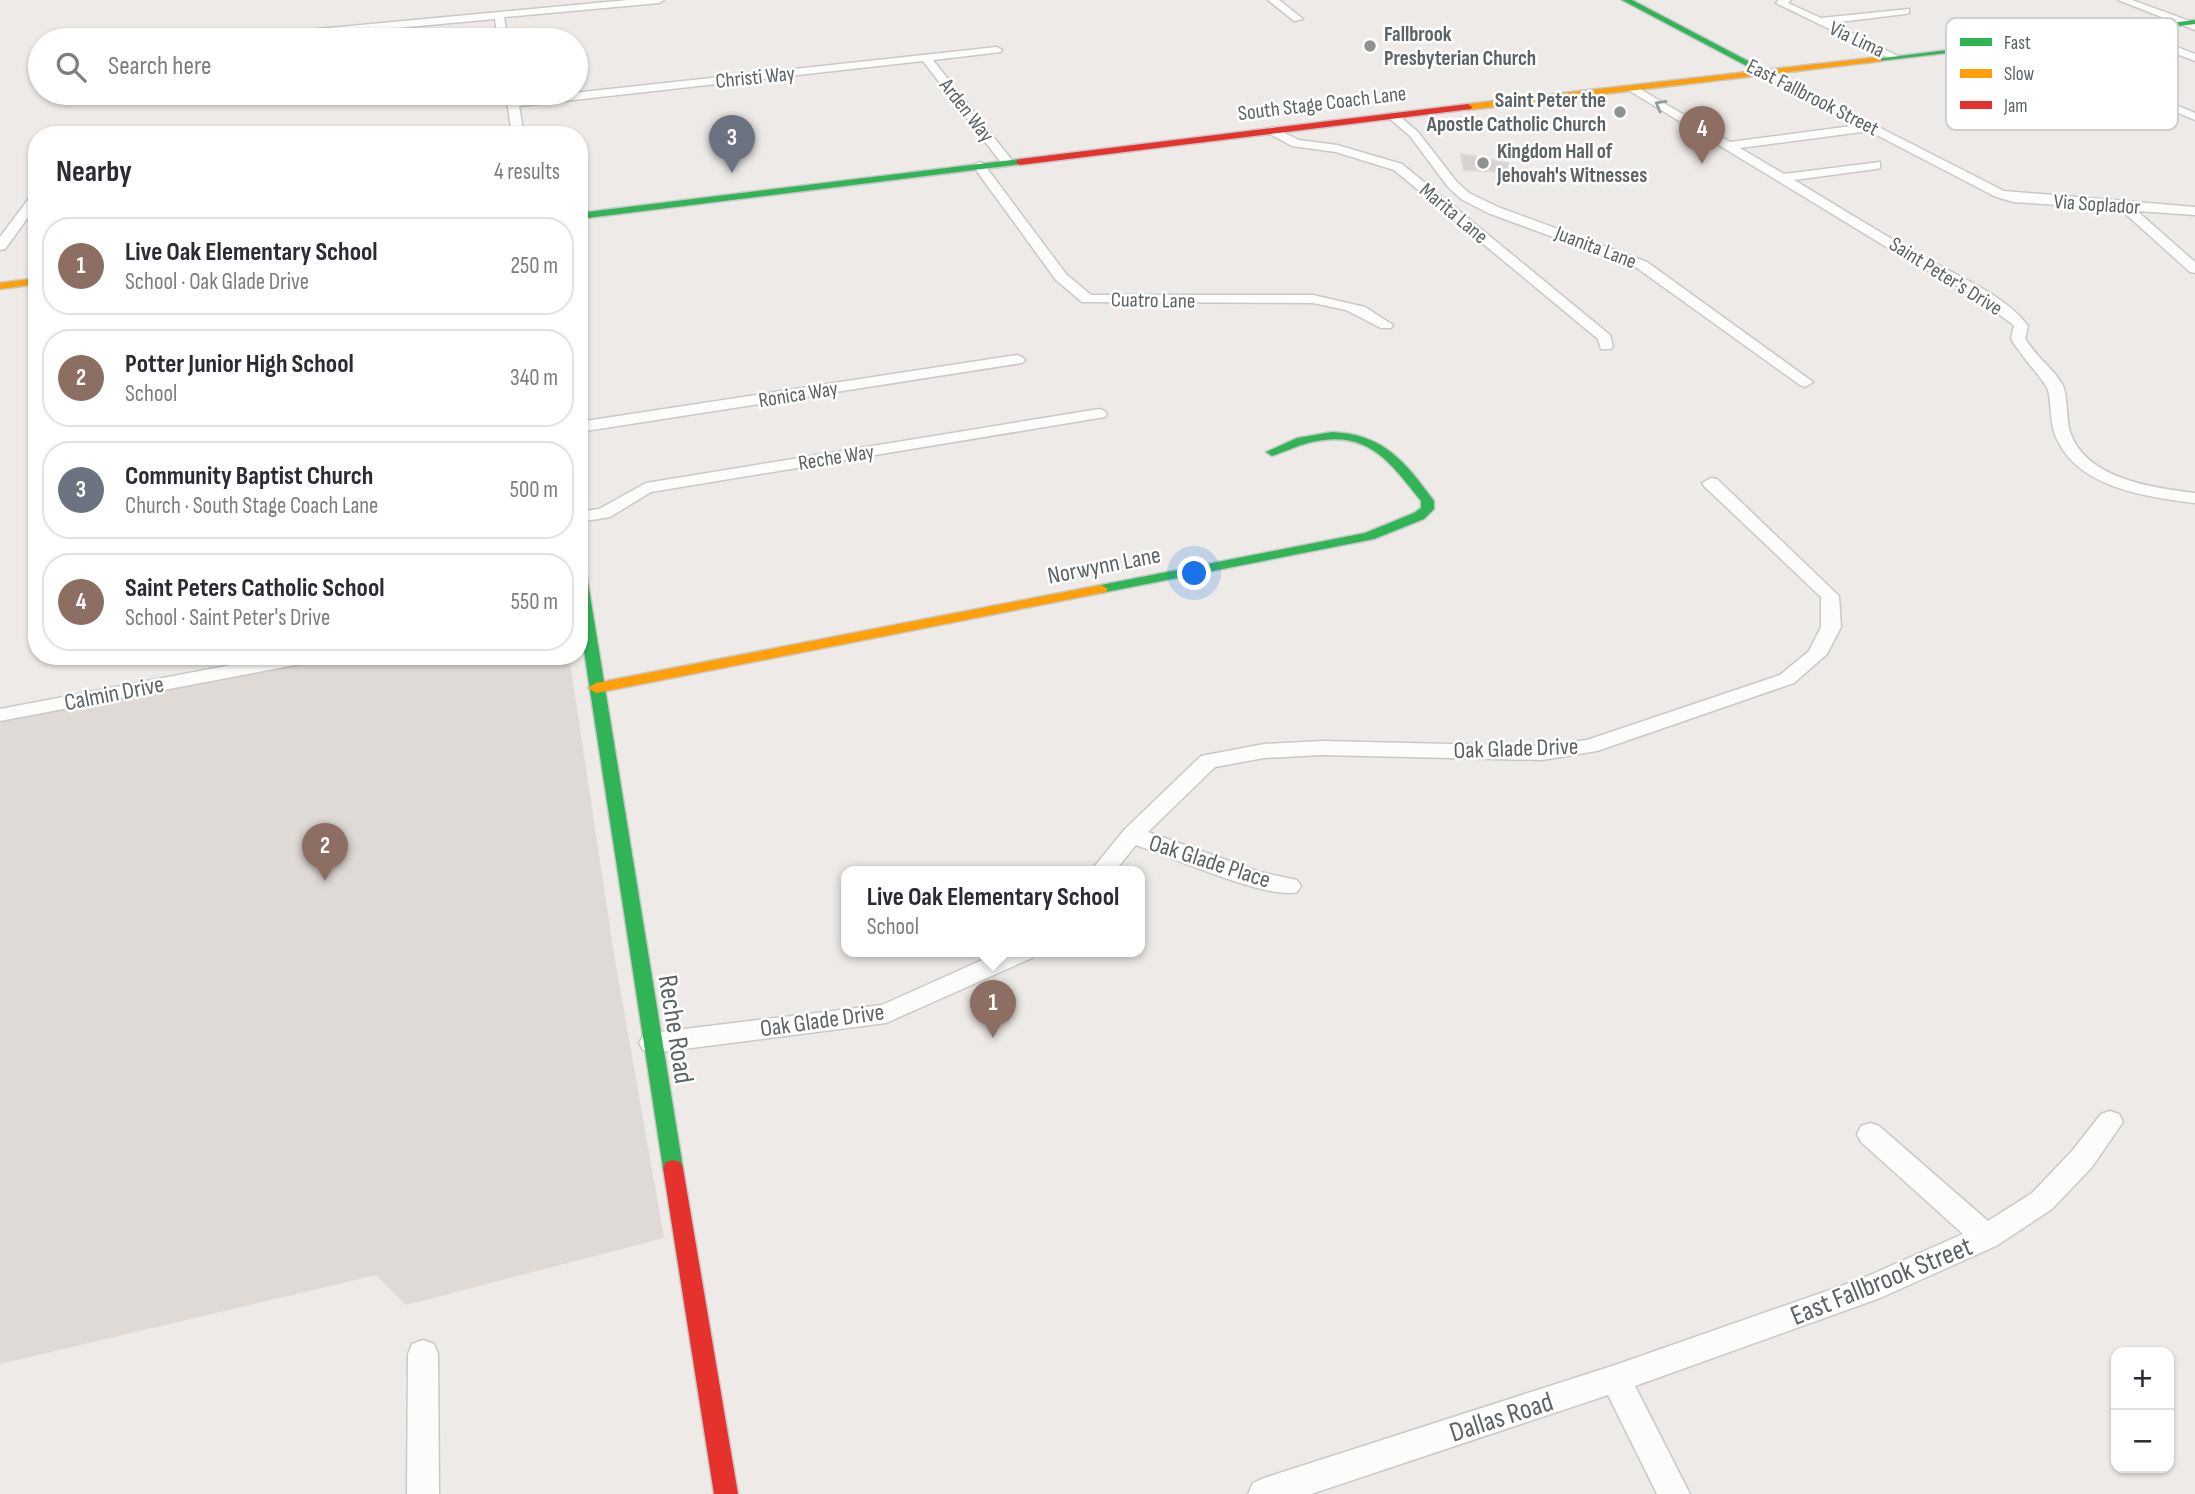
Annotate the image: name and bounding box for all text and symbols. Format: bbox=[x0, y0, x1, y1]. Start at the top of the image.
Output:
street label: Via Lima bbox=[1825, 16, 1888, 63]
legend bbox=[1946, 18, 2178, 130]
place label: Fallbrook Presbyterian Church bbox=[1384, 22, 1536, 71]
search box bbox=[28, 28, 588, 105]
text: Fast bbox=[2004, 32, 2031, 55]
marker: Fallbrook Presbyterian Church bbox=[1362, 38, 1378, 54]
icon: search bbox=[52, 48, 90, 86]
text: Search here bbox=[108, 51, 211, 82]
street label: East Fallbrook Street bbox=[1743, 53, 1883, 141]
street label: Christi Way bbox=[714, 61, 796, 94]
text: Slow bbox=[2004, 63, 2034, 86]
street label: Arden Way bbox=[933, 73, 999, 147]
street label: South Stage Coach Lane bbox=[1236, 81, 1408, 126]
place label: Saint Peter the Apostle Catholic Church bbox=[1426, 88, 1606, 137]
text: Jam bbox=[2003, 95, 2027, 118]
one-way arrow bbox=[1655, 100, 1668, 113]
marker: Saint Peter the Apostle Catholic Church bbox=[1612, 104, 1628, 120]
pin: 4 bbox=[1679, 106, 1725, 164]
pin: 3 bbox=[709, 115, 755, 173]
place label: Kingdom Hall of Jehovah's Witnesses bbox=[1496, 139, 1647, 188]
text: Nearby bbox=[56, 154, 132, 190]
marker: Kingdom Hall of Jehovah's Witnesses bbox=[1475, 155, 1491, 171]
text: 4 results bbox=[494, 158, 560, 186]
street label: Marita Lane bbox=[1414, 178, 1493, 249]
street label: Via Soplador bbox=[2053, 189, 2141, 220]
street label: Juanita Lane bbox=[1551, 220, 1640, 274]
street label: Saint Peter's Drive bbox=[1884, 232, 2007, 321]
text: Live Oak Elementary School bbox=[125, 237, 378, 268]
text: 1 bbox=[76, 252, 86, 280]
text: 250 m bbox=[511, 252, 558, 280]
text: School · Oak Glade Drive bbox=[125, 268, 309, 296]
street label: Cuatro Lane bbox=[1111, 287, 1195, 314]
text: Potter Junior High School bbox=[125, 349, 354, 380]
text: 2 bbox=[76, 364, 86, 392]
text: 340 m bbox=[510, 364, 558, 392]
street label: Ronica Way bbox=[757, 376, 839, 413]
text: School bbox=[125, 380, 177, 408]
street label: Reche Way bbox=[796, 439, 876, 476]
text: Community Baptist Church bbox=[125, 461, 373, 492]
text: 3 bbox=[76, 476, 86, 504]
text: 500 m bbox=[510, 476, 558, 504]
text: Church · South Stage Coach Lane bbox=[125, 492, 378, 520]
street label: Norwynn Lane bbox=[1045, 540, 1163, 591]
your location bbox=[1177, 556, 1211, 590]
text: Saint Peters Catholic School bbox=[125, 573, 385, 604]
text: 4 bbox=[76, 588, 86, 616]
text: 550 m bbox=[511, 588, 558, 616]
text: School · Saint Peter's Drive bbox=[125, 604, 330, 632]
street label: Calmin Drive bbox=[62, 670, 166, 717]
street label: Oak Glade Drive bbox=[1453, 732, 1579, 765]
pin: 2 bbox=[302, 823, 348, 881]
street label: Oak Glade Place bbox=[1145, 828, 1274, 895]
popup bbox=[841, 866, 1145, 957]
text: Live Oak Elementary School bbox=[867, 882, 1119, 913]
text: School bbox=[867, 913, 919, 941]
street label: Reche Road bbox=[651, 973, 700, 1086]
pin: 1 bbox=[970, 980, 1016, 1038]
street label: Oak Glade Drive bbox=[758, 997, 886, 1044]
street label: East Fallbrook Street bbox=[1786, 1230, 1977, 1333]
map controls bbox=[2111, 1347, 2174, 1473]
button: + bbox=[2111, 1347, 2174, 1410]
street label: Dallas Road bbox=[1446, 1385, 1557, 1450]
button: − bbox=[2111, 1410, 2174, 1473]

